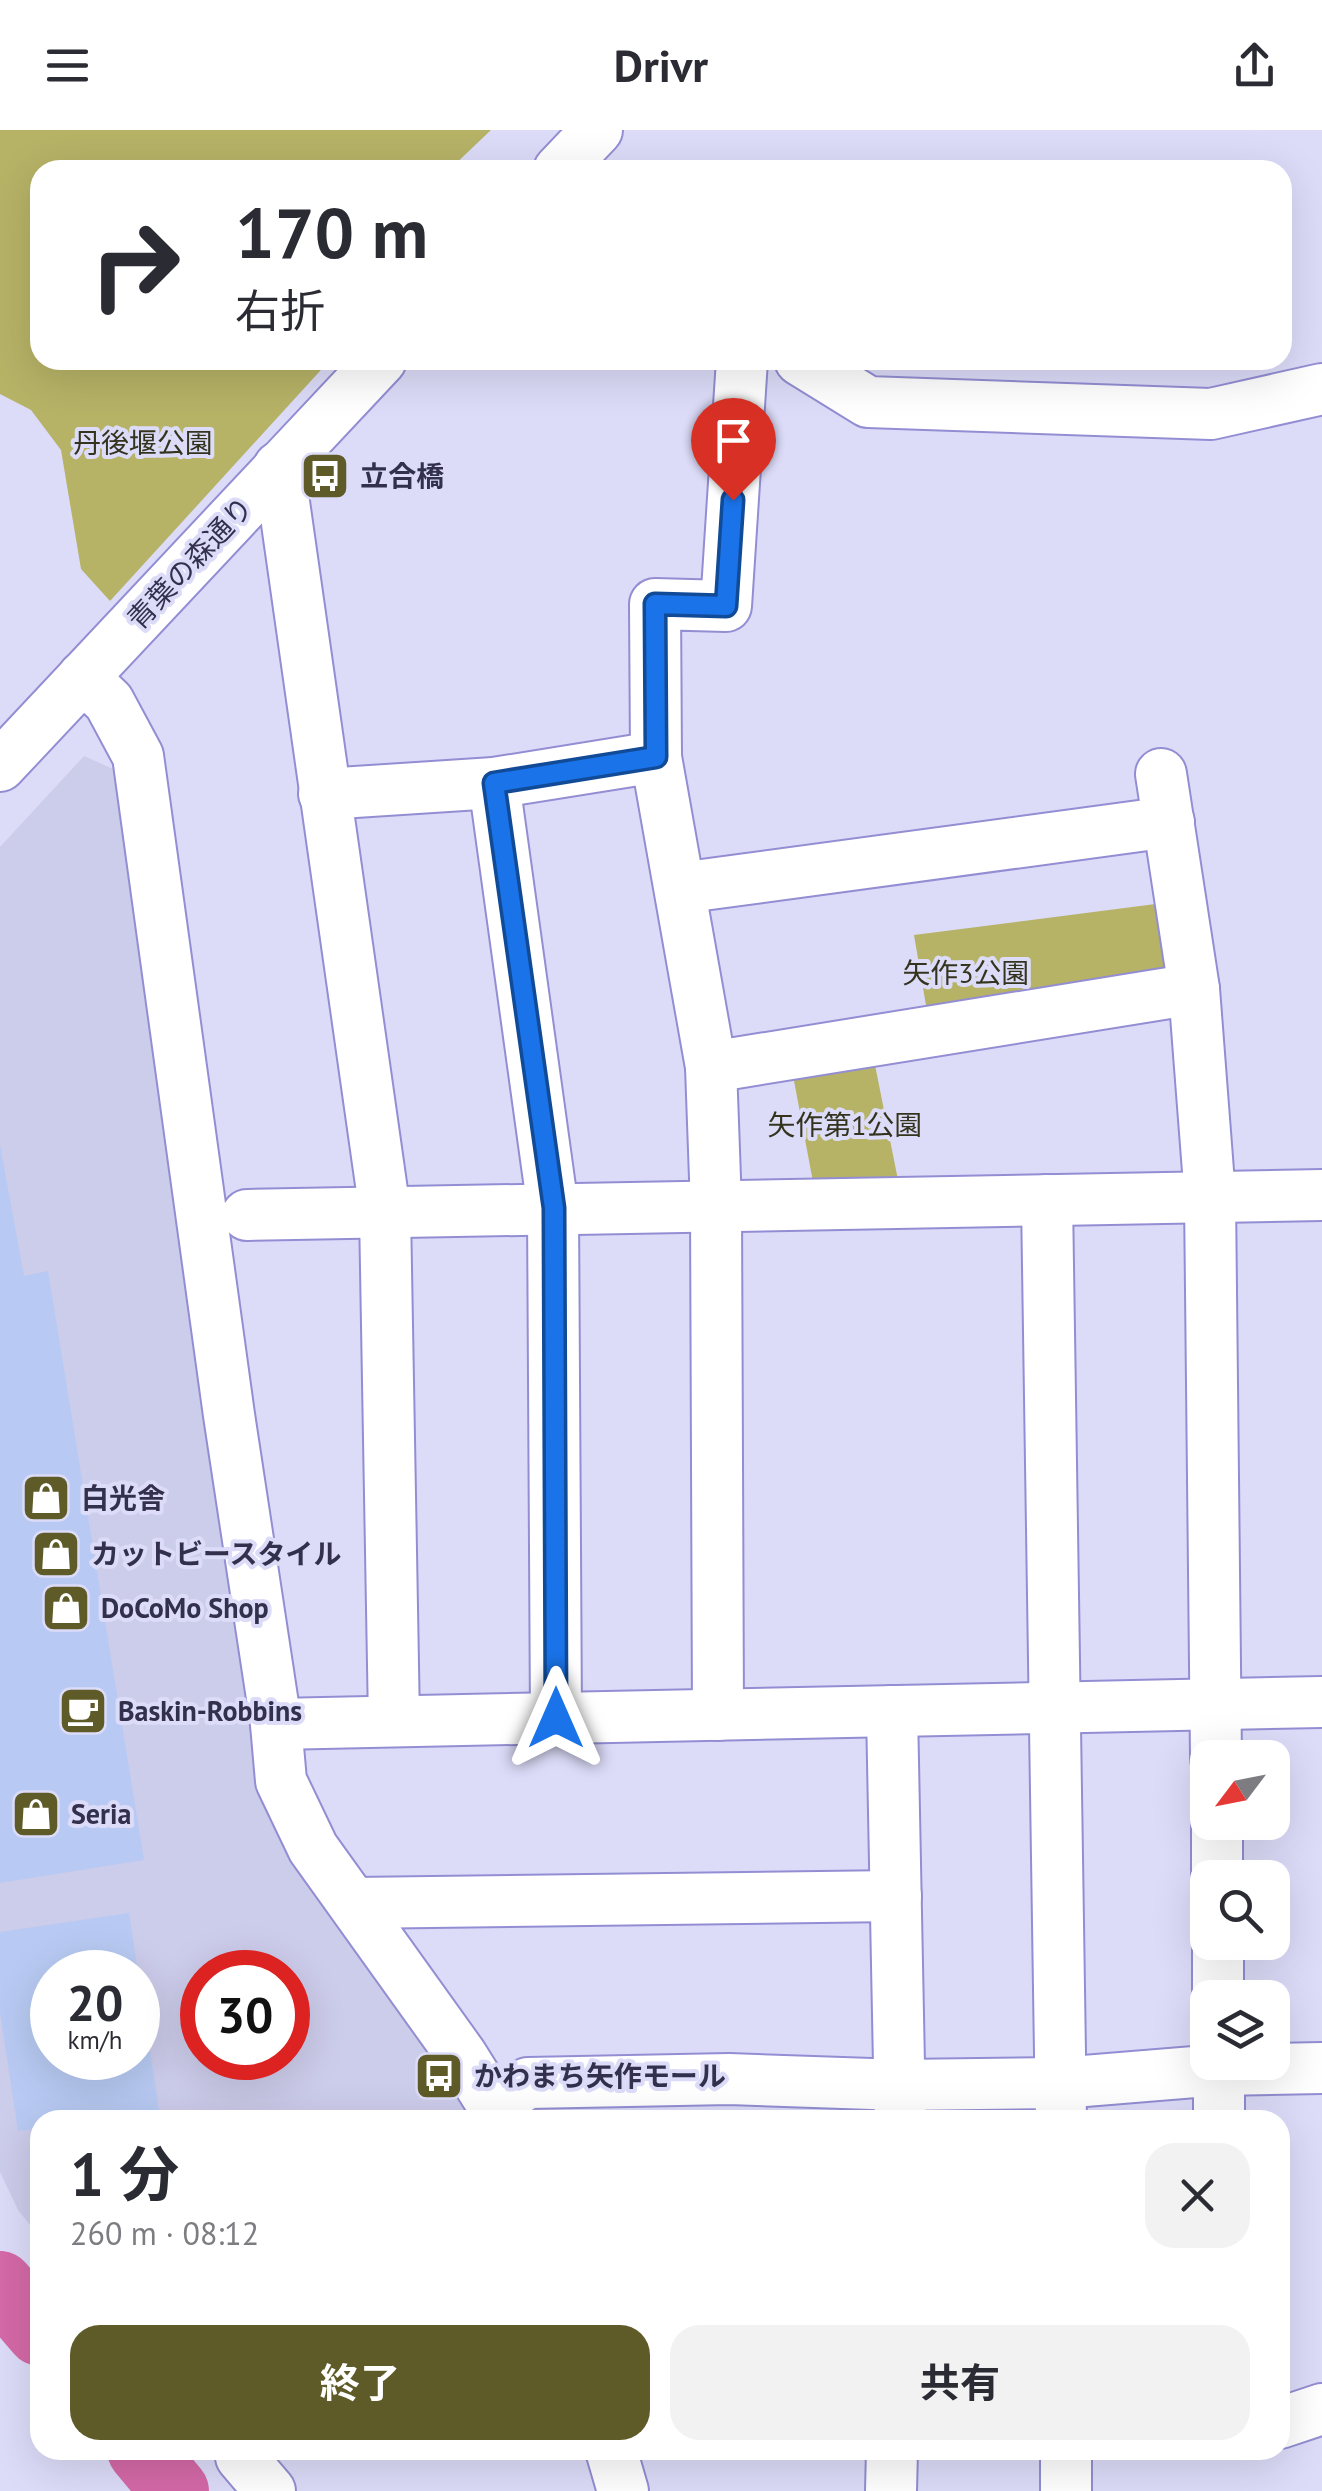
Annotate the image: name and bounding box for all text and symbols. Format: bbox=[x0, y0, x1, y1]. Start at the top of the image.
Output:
text: Drivr bbox=[614, 36, 708, 94]
icon: menu bbox=[40, 38, 95, 93]
icon: share bbox=[1227, 38, 1282, 93]
text: 170 m bbox=[235, 187, 428, 277]
icon: right bbox=[70, 200, 200, 330]
text: 右折 bbox=[235, 281, 325, 339]
pin bbox=[691, 398, 776, 501]
icon: arrive bbox=[706, 413, 761, 468]
park label: 丹後堰公園 bbox=[73, 424, 213, 461]
bus stop icon: 立合橋 bbox=[299, 450, 351, 502]
place label: 立合橋 bbox=[360, 457, 444, 494]
street label: 青葉の森通り bbox=[119, 489, 260, 637]
park label: 矢作3公園 bbox=[902, 954, 1030, 991]
park label: 矢作第1公園 bbox=[767, 1106, 923, 1143]
shop icon: 白光舎 bbox=[20, 1472, 72, 1524]
place label: 白光舎 bbox=[81, 1479, 165, 1516]
shop icon: カットビースタイル bbox=[30, 1528, 82, 1580]
place label: カットビースタイル bbox=[91, 1535, 342, 1572]
shop icon: DoCoMo Shop bbox=[40, 1582, 92, 1634]
place label: DoCoMo Shop bbox=[101, 1589, 269, 1626]
position arrow bbox=[504, 1666, 608, 1770]
cafe icon: Baskin-Robbins bbox=[57, 1685, 109, 1737]
place label: Baskin-Robbins bbox=[118, 1692, 302, 1729]
north arrow bbox=[1190, 1740, 1290, 1840]
map controls bbox=[1190, 1740, 1290, 2080]
shop icon: Seria bbox=[10, 1788, 62, 1840]
place label: Seria bbox=[71, 1795, 131, 1832]
button: search bbox=[1190, 1860, 1290, 1960]
speed limit sign: 30 bbox=[180, 1950, 310, 2080]
text: 20 bbox=[67, 1970, 123, 2035]
button: layers bbox=[1190, 1980, 1290, 2080]
text: km/h bbox=[68, 2024, 122, 2056]
bus stop icon: かわまち矢作モール bbox=[413, 2050, 465, 2102]
place label: かわまち矢作モール bbox=[474, 2057, 726, 2094]
text: 1 分 bbox=[70, 2135, 179, 2213]
button: close bbox=[1145, 2143, 1250, 2248]
text: 260 m · 08:12 bbox=[70, 2212, 259, 2254]
button: 終了 bbox=[70, 2325, 650, 2440]
button: 共有 bbox=[670, 2325, 1250, 2440]

